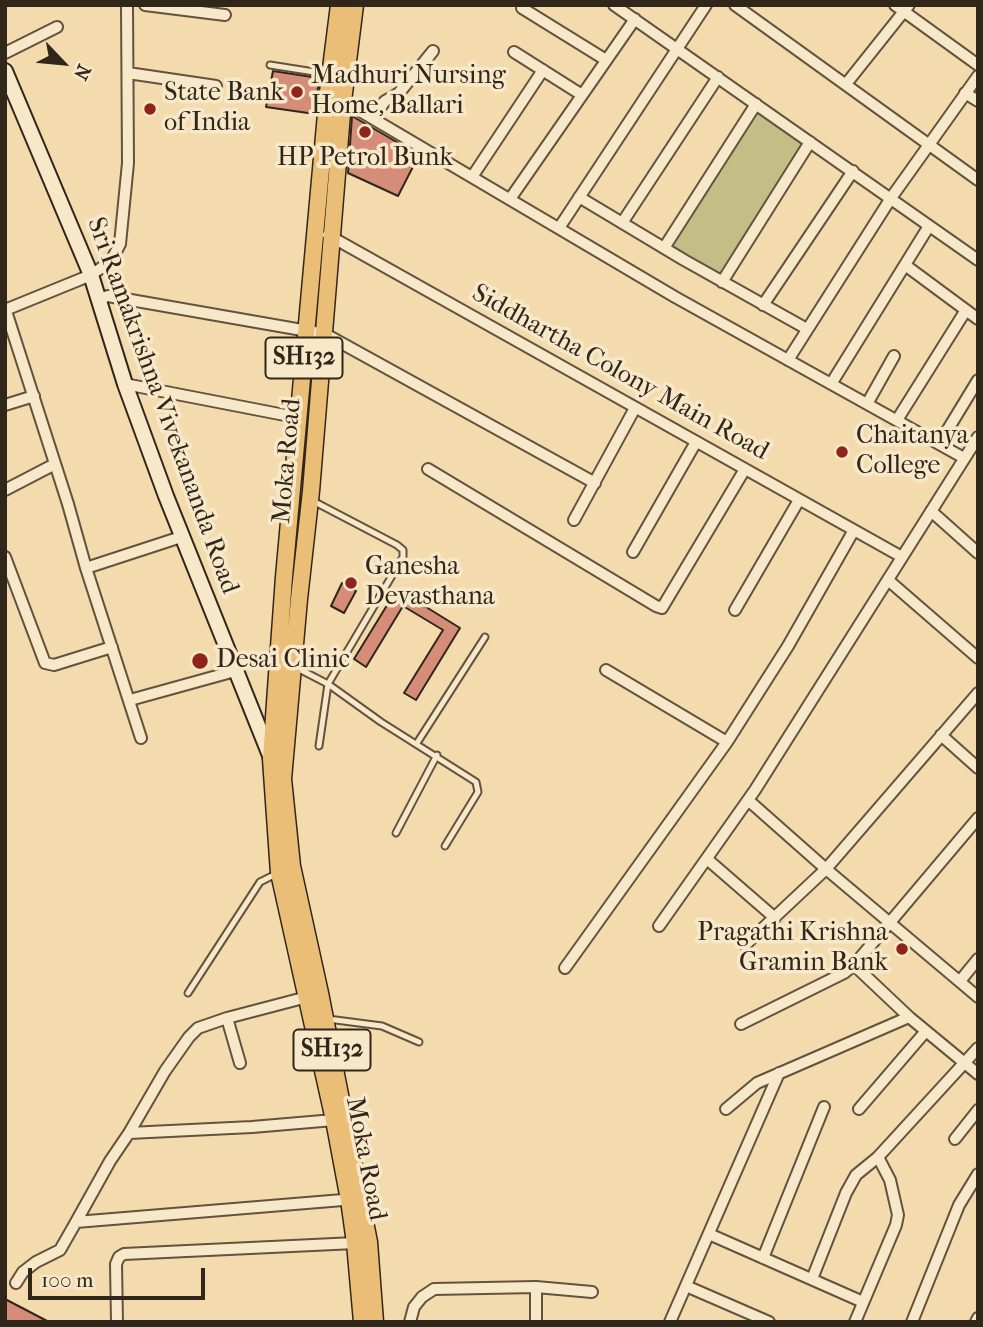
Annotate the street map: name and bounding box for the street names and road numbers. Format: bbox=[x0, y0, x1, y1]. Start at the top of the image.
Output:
street label: Sri Ramakrishna Vivekananda Road bbox=[79, 214, 245, 598]
street label: Siddhartha Colony Main Road bbox=[466, 278, 774, 468]
road number: SH132 bbox=[266, 338, 342, 379]
street label: Moka Road bbox=[267, 397, 309, 525]
road number: SH132 bbox=[294, 1030, 370, 1070]
street label: Moka Road bbox=[338, 1095, 392, 1223]

